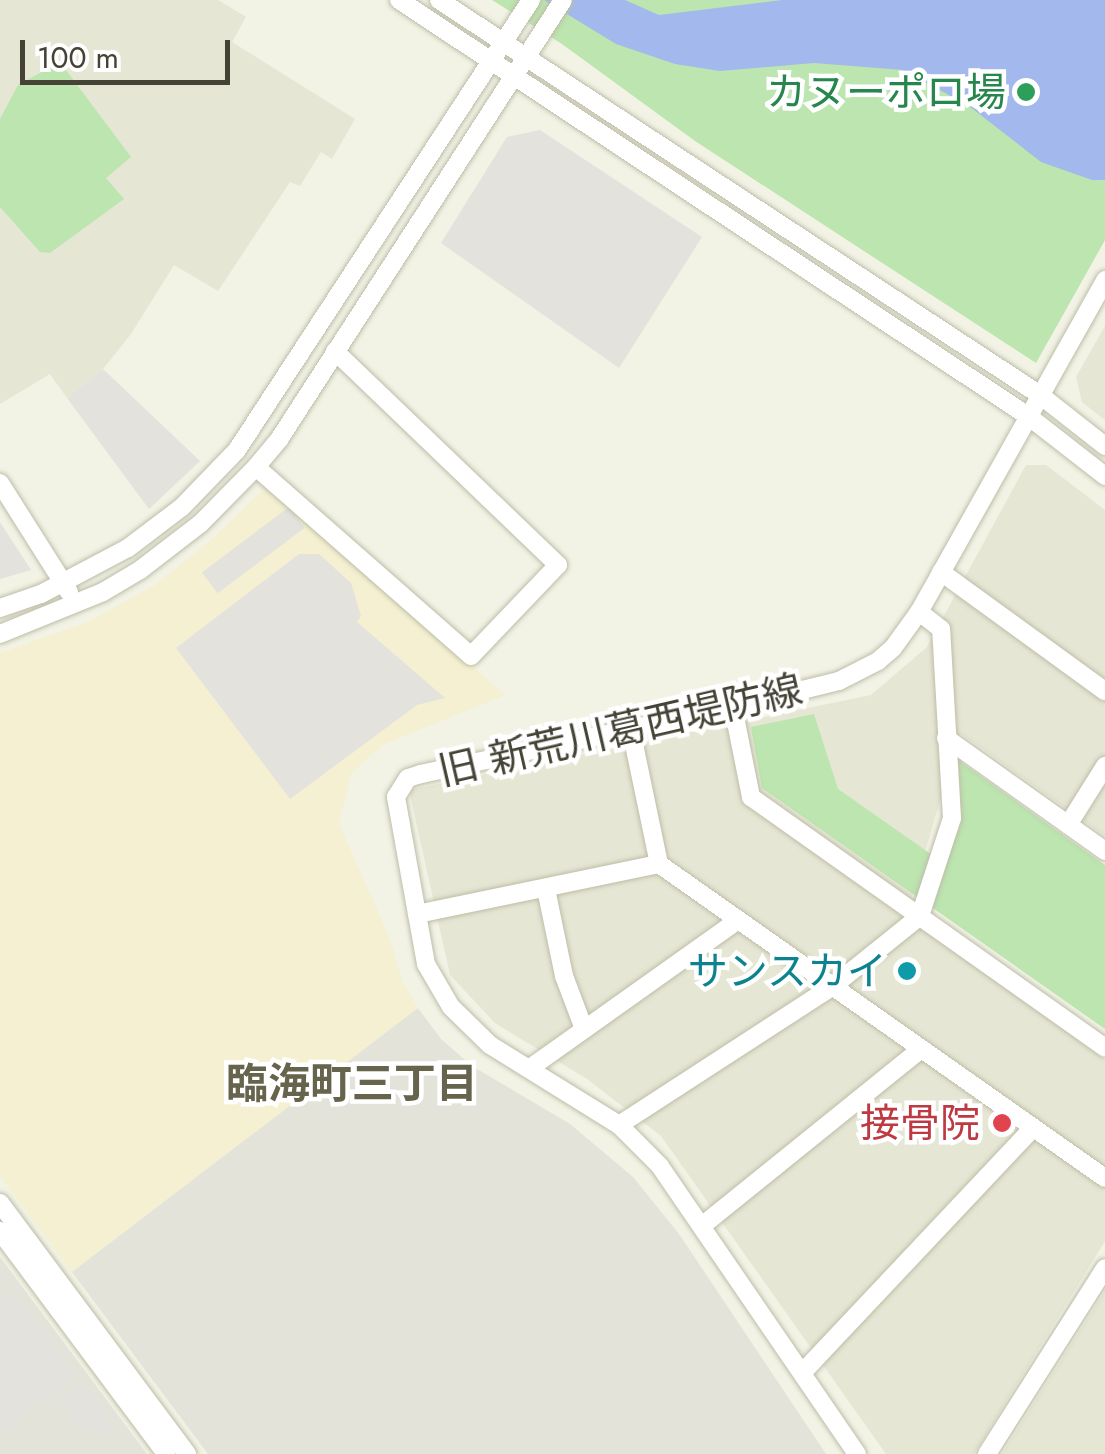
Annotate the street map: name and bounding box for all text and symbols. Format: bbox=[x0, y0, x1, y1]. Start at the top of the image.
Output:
scale bar bbox=[25, 20, 235, 82]
text: 100 m bbox=[37, 36, 119, 79]
place label: カヌーポロ場 bbox=[766, 68, 1006, 116]
marker: カヌーポロ場 bbox=[1015, 81, 1037, 103]
street label: 旧 新荒川葛西堤防線 bbox=[433, 665, 807, 795]
place label: サンスカイ bbox=[687, 947, 887, 995]
marker: サンスカイ bbox=[896, 960, 918, 982]
district label: 臨海町三丁目 bbox=[226, 1059, 478, 1109]
place label: 接骨院 bbox=[860, 1099, 980, 1147]
marker: 接骨院 bbox=[989, 1110, 1015, 1136]

